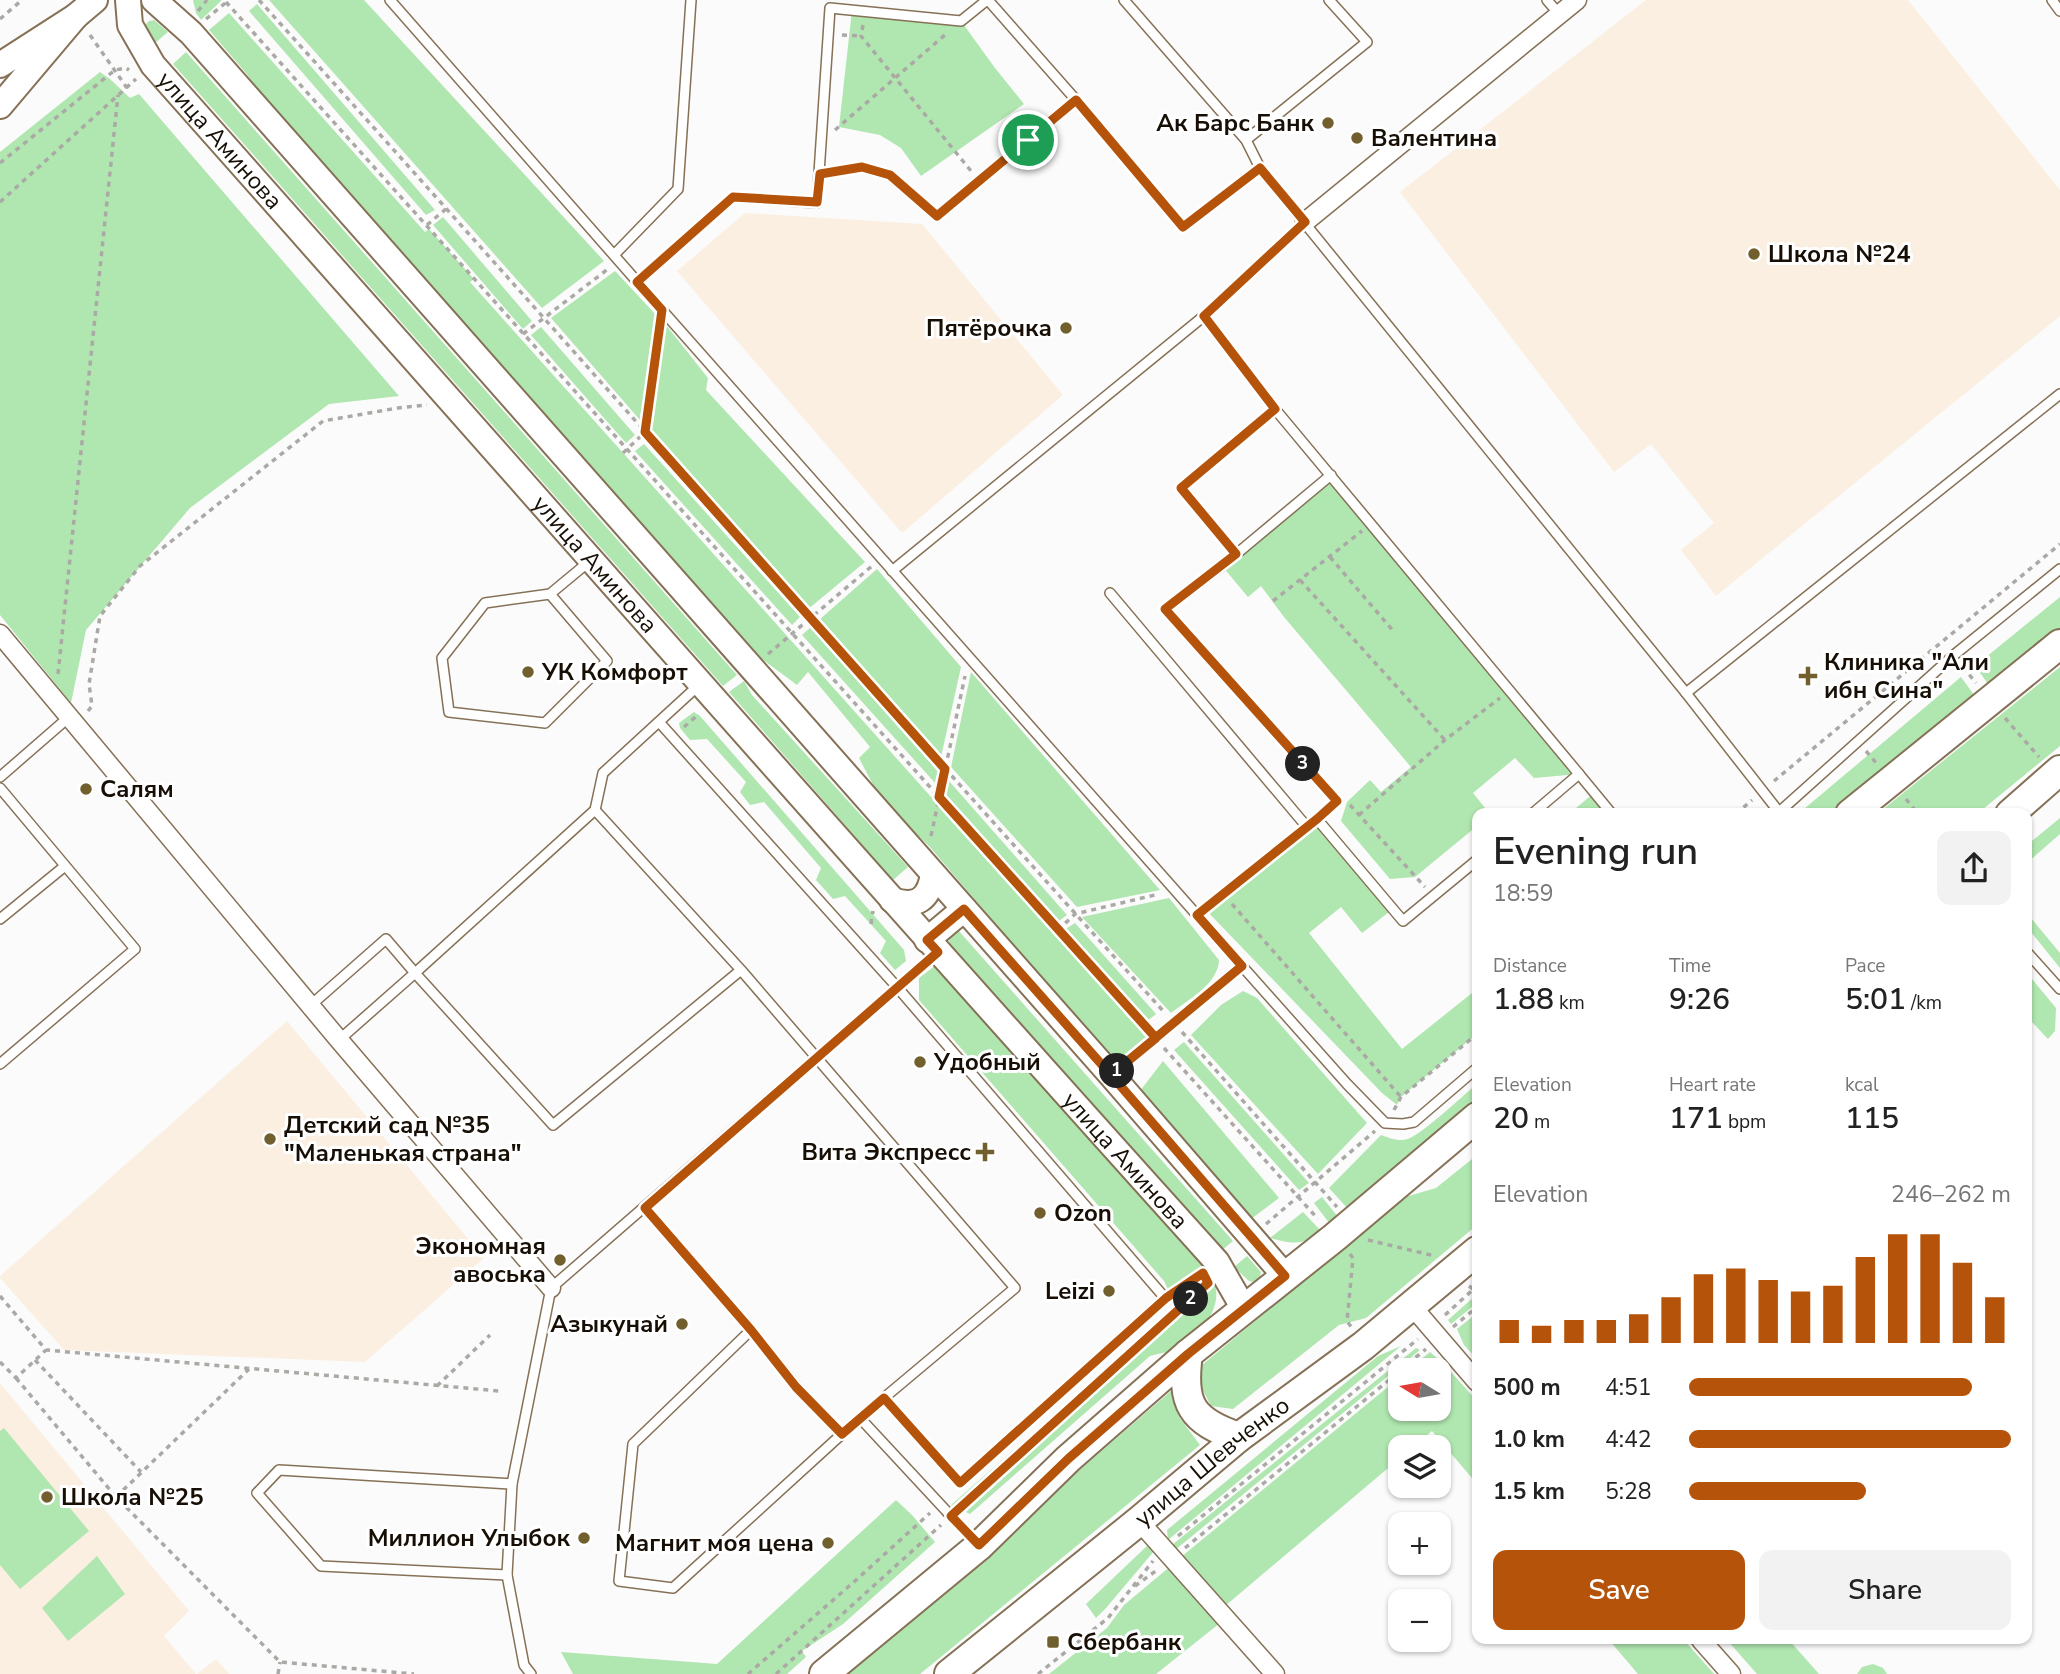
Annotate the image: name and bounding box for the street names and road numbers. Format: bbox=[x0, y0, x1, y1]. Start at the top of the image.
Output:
street label: улица Аминова bbox=[150, 65, 290, 216]
street label: улица Аминова bbox=[525, 488, 665, 640]
street label: улица Аминова bbox=[1055, 1085, 1196, 1236]
street label: улица Шевченко bbox=[1128, 1389, 1296, 1534]

